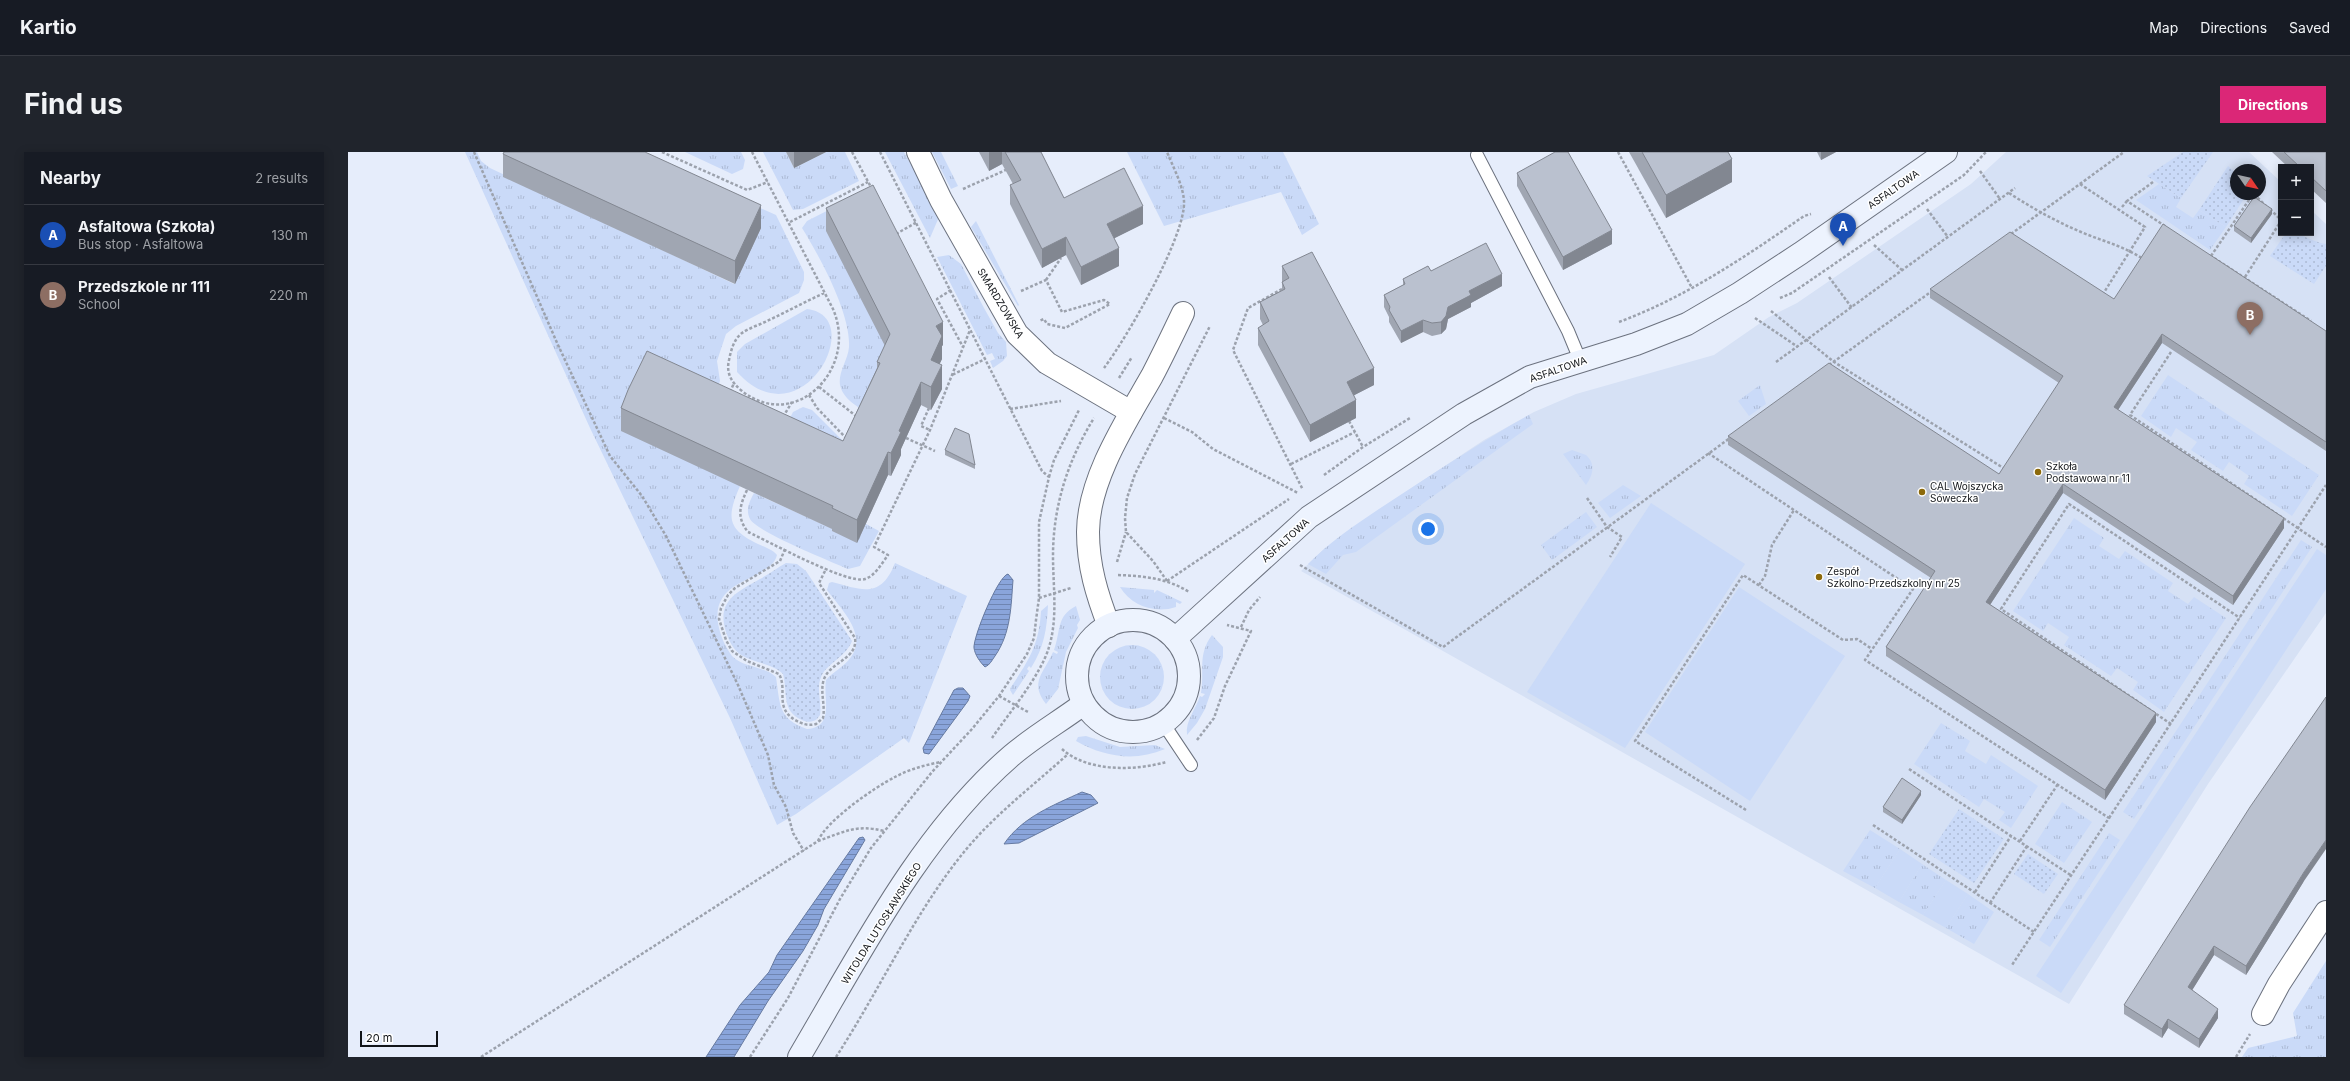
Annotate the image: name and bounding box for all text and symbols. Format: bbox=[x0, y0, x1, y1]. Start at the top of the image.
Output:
text: Kartio bbox=[20, 16, 77, 39]
text: Map bbox=[2149, 19, 2178, 36]
text: Directions bbox=[2200, 19, 2267, 36]
text: Saved bbox=[2289, 19, 2330, 36]
button: Directions bbox=[2220, 86, 2326, 123]
text: Find us bbox=[24, 87, 123, 121]
north arrow bbox=[2230, 164, 2266, 200]
map controls bbox=[2278, 164, 2314, 236]
button: + bbox=[2278, 164, 2314, 200]
street label: ASFALTOWA bbox=[1865, 167, 1921, 211]
text: Nearby bbox=[40, 168, 101, 188]
text: 2 results bbox=[255, 170, 308, 186]
button: − bbox=[2278, 200, 2314, 236]
pin: A bbox=[1830, 213, 1856, 246]
text: Asfaltowa (Szkoła) bbox=[78, 217, 215, 236]
text: A bbox=[48, 227, 58, 243]
text: 130 m bbox=[271, 227, 308, 243]
text: Bus stop · Asfaltowa bbox=[78, 236, 203, 252]
street label: SMARDZOWSKA bbox=[975, 266, 1027, 340]
text: Przedszkole nr 111 bbox=[78, 277, 210, 296]
text: B bbox=[49, 287, 57, 303]
text: 220 m bbox=[269, 287, 308, 303]
text: School bbox=[78, 296, 120, 312]
pin: B bbox=[2237, 302, 2263, 335]
street label: ASFALTOWA bbox=[1528, 354, 1588, 384]
place label: Szkoła Podstawowa nr 11 bbox=[2046, 460, 2130, 484]
marker: Szkoła Podstawowa nr 11 bbox=[2033, 467, 2043, 477]
place label: CAL Wojszycka Sóweczka bbox=[1930, 480, 2003, 504]
marker: CAL Wojszycka Sóweczka bbox=[1917, 487, 1927, 497]
street label: ASFALTOWA bbox=[1259, 515, 1311, 565]
your location bbox=[1418, 519, 1438, 539]
place label: Zespół Szkolno-Przedszkolny nr 25 bbox=[1827, 565, 1960, 589]
marker: Zespół Szkolno-Przedszkolny nr 25 bbox=[1814, 572, 1824, 582]
street label: WITOLDA LUTOSŁAWSKIEGO bbox=[839, 860, 924, 986]
scale bar bbox=[360, 1029, 438, 1048]
text: 20 m bbox=[366, 1031, 392, 1045]

